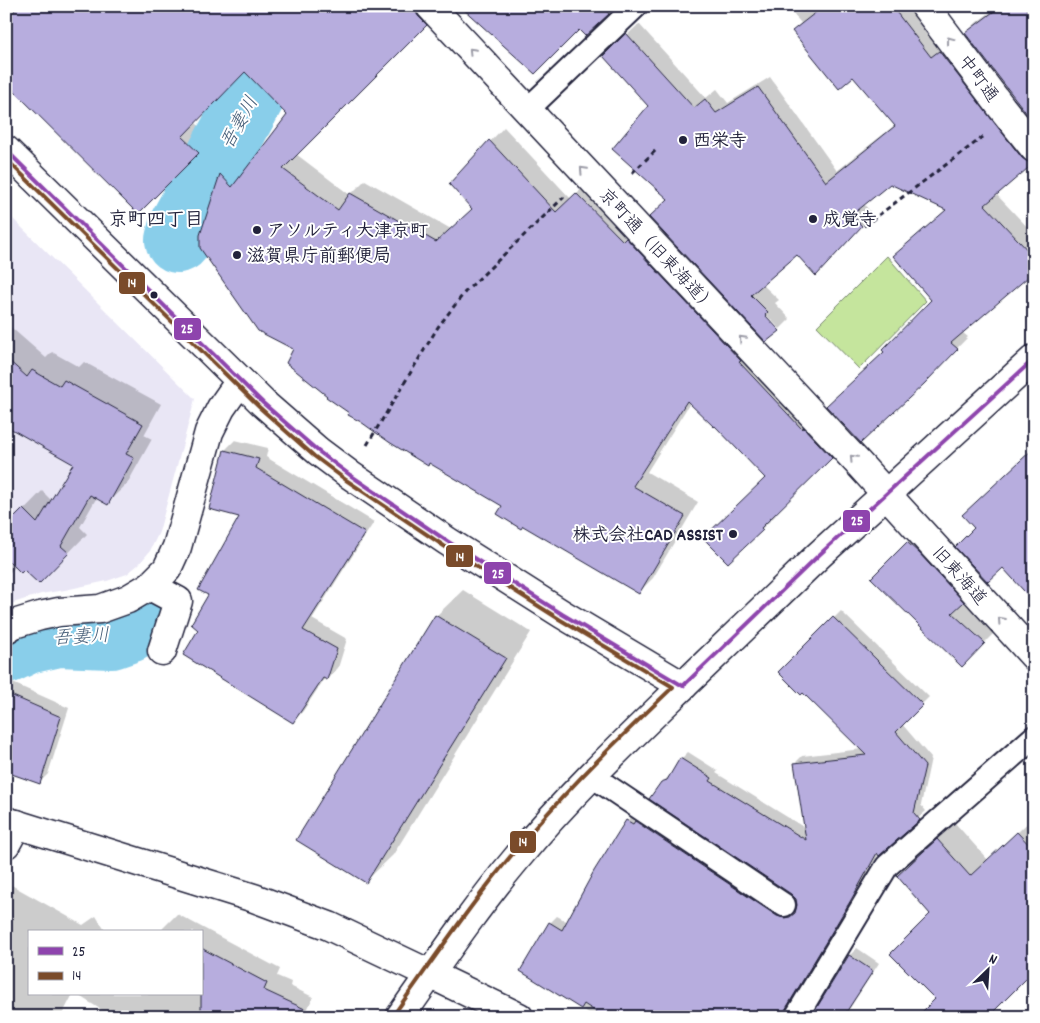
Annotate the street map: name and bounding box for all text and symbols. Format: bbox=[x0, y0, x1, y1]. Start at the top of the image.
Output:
one-way arrow bbox=[948, 37, 956, 46]
one-way arrow bbox=[469, 48, 478, 57]
street label: 中町通 bbox=[951, 50, 1003, 109]
water label: 吾妻川 bbox=[215, 92, 267, 155]
place label: 西栄寺 bbox=[693, 130, 747, 155]
marker: 西栄寺 bbox=[677, 134, 689, 146]
one-way arrow bbox=[580, 166, 589, 175]
street label: 京町通（旧東海道） bbox=[592, 184, 721, 319]
district label: 京町四丁目 bbox=[108, 208, 204, 235]
place label: 成覚寺 bbox=[823, 209, 877, 234]
marker: 成覚寺 bbox=[807, 213, 819, 225]
place label: アソルティ大津京町 bbox=[267, 220, 428, 245]
marker: アソルティ大津京町 bbox=[251, 224, 263, 236]
place label: 滋賀県庁前郵便局 bbox=[247, 245, 391, 270]
marker: 滋賀県庁前郵便局 bbox=[231, 249, 243, 261]
line badge: 14 bbox=[118, 271, 146, 295]
text: 14 bbox=[128, 274, 137, 294]
unlabelled marker bbox=[149, 290, 159, 300]
line badge: 25 bbox=[173, 317, 202, 341]
text: 25 bbox=[181, 320, 194, 340]
one-way arrow bbox=[739, 336, 748, 345]
one-way arrow bbox=[850, 455, 859, 464]
line badge: 25 bbox=[842, 509, 871, 533]
text: 25 bbox=[851, 512, 864, 532]
place label: 株式会社CAD ASSIST bbox=[572, 524, 724, 549]
marker: 株式会社CAD ASSIST bbox=[727, 528, 739, 540]
street label: 旧東海道 bbox=[925, 542, 992, 612]
line badge: 14 bbox=[445, 544, 474, 568]
text: 14 bbox=[456, 548, 465, 568]
line badge: 25 bbox=[483, 561, 512, 585]
text: 25 bbox=[492, 565, 505, 585]
one-way arrow bbox=[998, 617, 1007, 626]
water label: 吾妻川 bbox=[52, 624, 110, 653]
line badge: 14 bbox=[509, 830, 537, 854]
text: 14 bbox=[519, 833, 528, 853]
legend bbox=[28, 930, 202, 996]
text: 25 bbox=[72, 942, 86, 964]
north arrow bbox=[962, 946, 1012, 996]
text: N bbox=[985, 950, 1000, 971]
text: 14 bbox=[72, 966, 82, 988]

